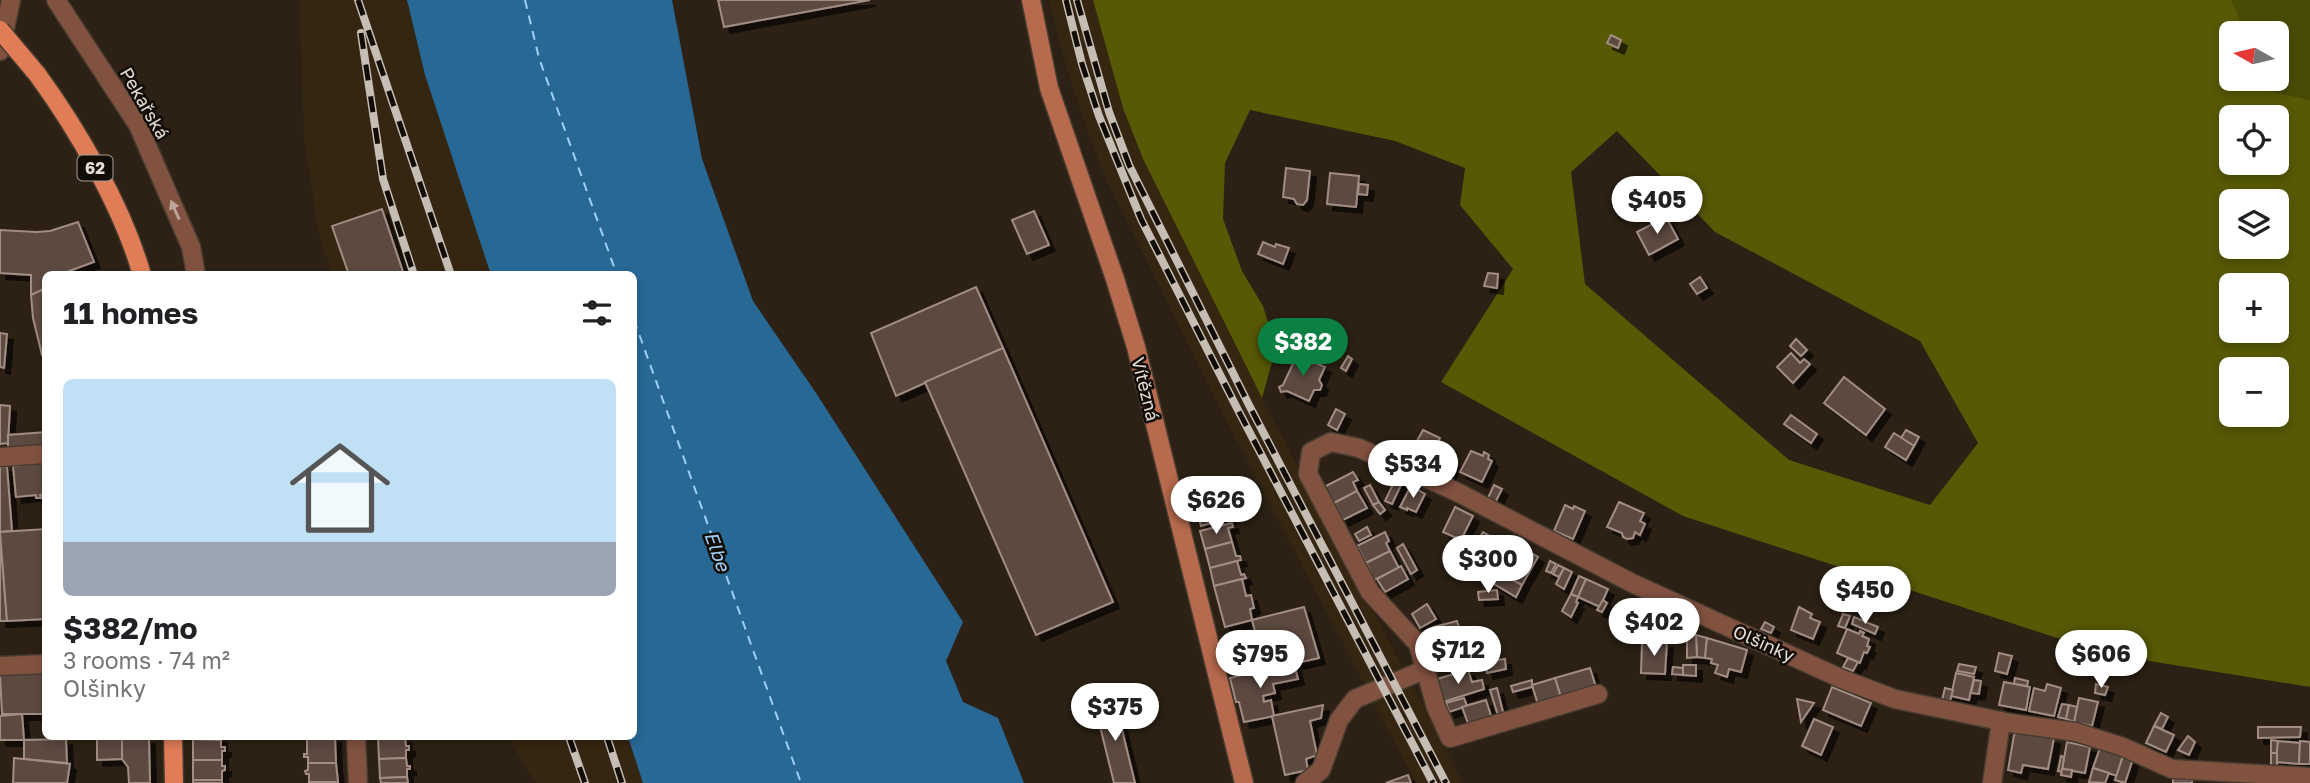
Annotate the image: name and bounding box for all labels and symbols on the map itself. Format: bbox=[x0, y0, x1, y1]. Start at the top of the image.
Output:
north arrow bbox=[2219, 21, 2289, 91]
street label: Pekařská bbox=[116, 63, 174, 143]
road number: 62 bbox=[78, 156, 112, 180]
pin: $405 bbox=[1616, 176, 1698, 236]
one-way arrow bbox=[169, 200, 180, 221]
pin: $382 bbox=[1262, 318, 1344, 378]
street label: Vítězná bbox=[1127, 355, 1165, 423]
pin: $534 bbox=[1372, 440, 1454, 500]
pin: $626 bbox=[1175, 476, 1257, 536]
water label: Elbe bbox=[700, 528, 736, 576]
pin: $300 bbox=[1447, 536, 1529, 595]
pin: $450 bbox=[1824, 566, 1906, 626]
pin: $402 bbox=[1613, 598, 1695, 658]
street label: Olšinky bbox=[1730, 620, 1798, 666]
pin: $712 bbox=[1417, 626, 1499, 686]
pin: $795 bbox=[1219, 630, 1301, 690]
pin: $606 bbox=[2060, 630, 2142, 690]
pin: $375 bbox=[1074, 684, 1156, 743]

